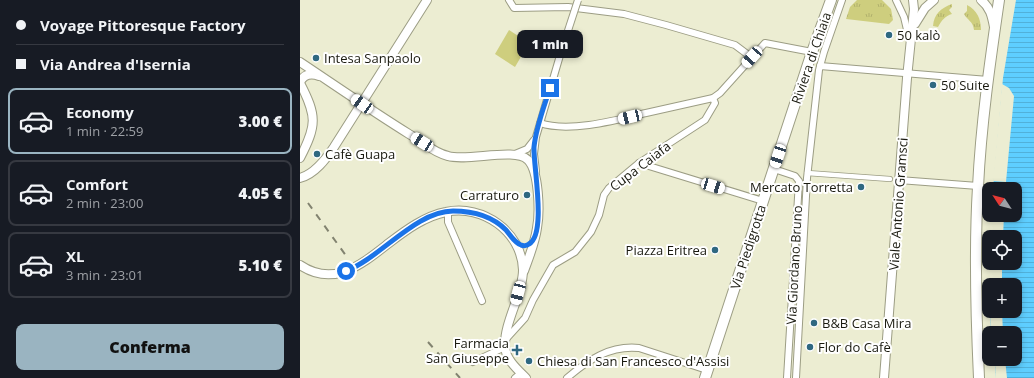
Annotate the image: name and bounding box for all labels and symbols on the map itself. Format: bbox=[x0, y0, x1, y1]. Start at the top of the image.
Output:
street label: Riviera di Chiaia bbox=[787, 10, 835, 106]
place label: 50 kalò bbox=[897, 26, 941, 44]
callout: 1 min bbox=[517, 30, 583, 58]
marker: 50 kalò bbox=[884, 30, 894, 40]
car bbox=[740, 44, 764, 70]
place label: Intesa Sanpaolo bbox=[324, 49, 421, 67]
marker: Intesa Sanpaolo bbox=[311, 53, 321, 63]
place label: 50 Suite bbox=[941, 76, 990, 94]
route end bbox=[541, 79, 559, 97]
marker: 50 Suite bbox=[928, 80, 938, 90]
car bbox=[349, 92, 375, 116]
car bbox=[617, 108, 643, 126]
car bbox=[409, 131, 435, 153]
street label: Cupa Caiafa bbox=[606, 137, 674, 195]
street label: Viale Antonio Gramsci bbox=[884, 137, 912, 271]
car bbox=[769, 143, 787, 169]
place label: Cafè Guapa bbox=[325, 145, 395, 163]
marker: Cafè Guapa bbox=[312, 149, 322, 159]
car bbox=[700, 177, 726, 195]
place label: Mercato Torretta bbox=[750, 178, 853, 196]
marker: Mercato Torretta bbox=[856, 182, 866, 192]
north arrow bbox=[982, 182, 1022, 222]
place label: Carraturo bbox=[460, 186, 519, 204]
marker: Carraturo bbox=[522, 190, 532, 200]
street label: Via Piedigrotta bbox=[726, 202, 770, 292]
street label: Via Giordano Bruno bbox=[782, 205, 806, 325]
place label: Piazza Eritrea bbox=[626, 241, 707, 259]
marker: Piazza Eritrea bbox=[710, 245, 720, 255]
route start bbox=[337, 262, 355, 280]
car bbox=[509, 280, 527, 306]
place label: B&B Casa Mira bbox=[822, 314, 911, 332]
marker: B&B Casa Mira bbox=[809, 318, 819, 328]
place label: Farmacia San Giuseppe bbox=[426, 334, 509, 367]
place label: Flor do Cafè bbox=[818, 338, 891, 356]
marker: Flor do Cafè bbox=[805, 342, 815, 352]
marker: Farmacia San Giuseppe bbox=[512, 345, 522, 355]
place label: Chiesa di San Francesco d'Assisi bbox=[537, 352, 729, 370]
marker: Chiesa di San Francesco d'Assisi bbox=[524, 356, 534, 366]

